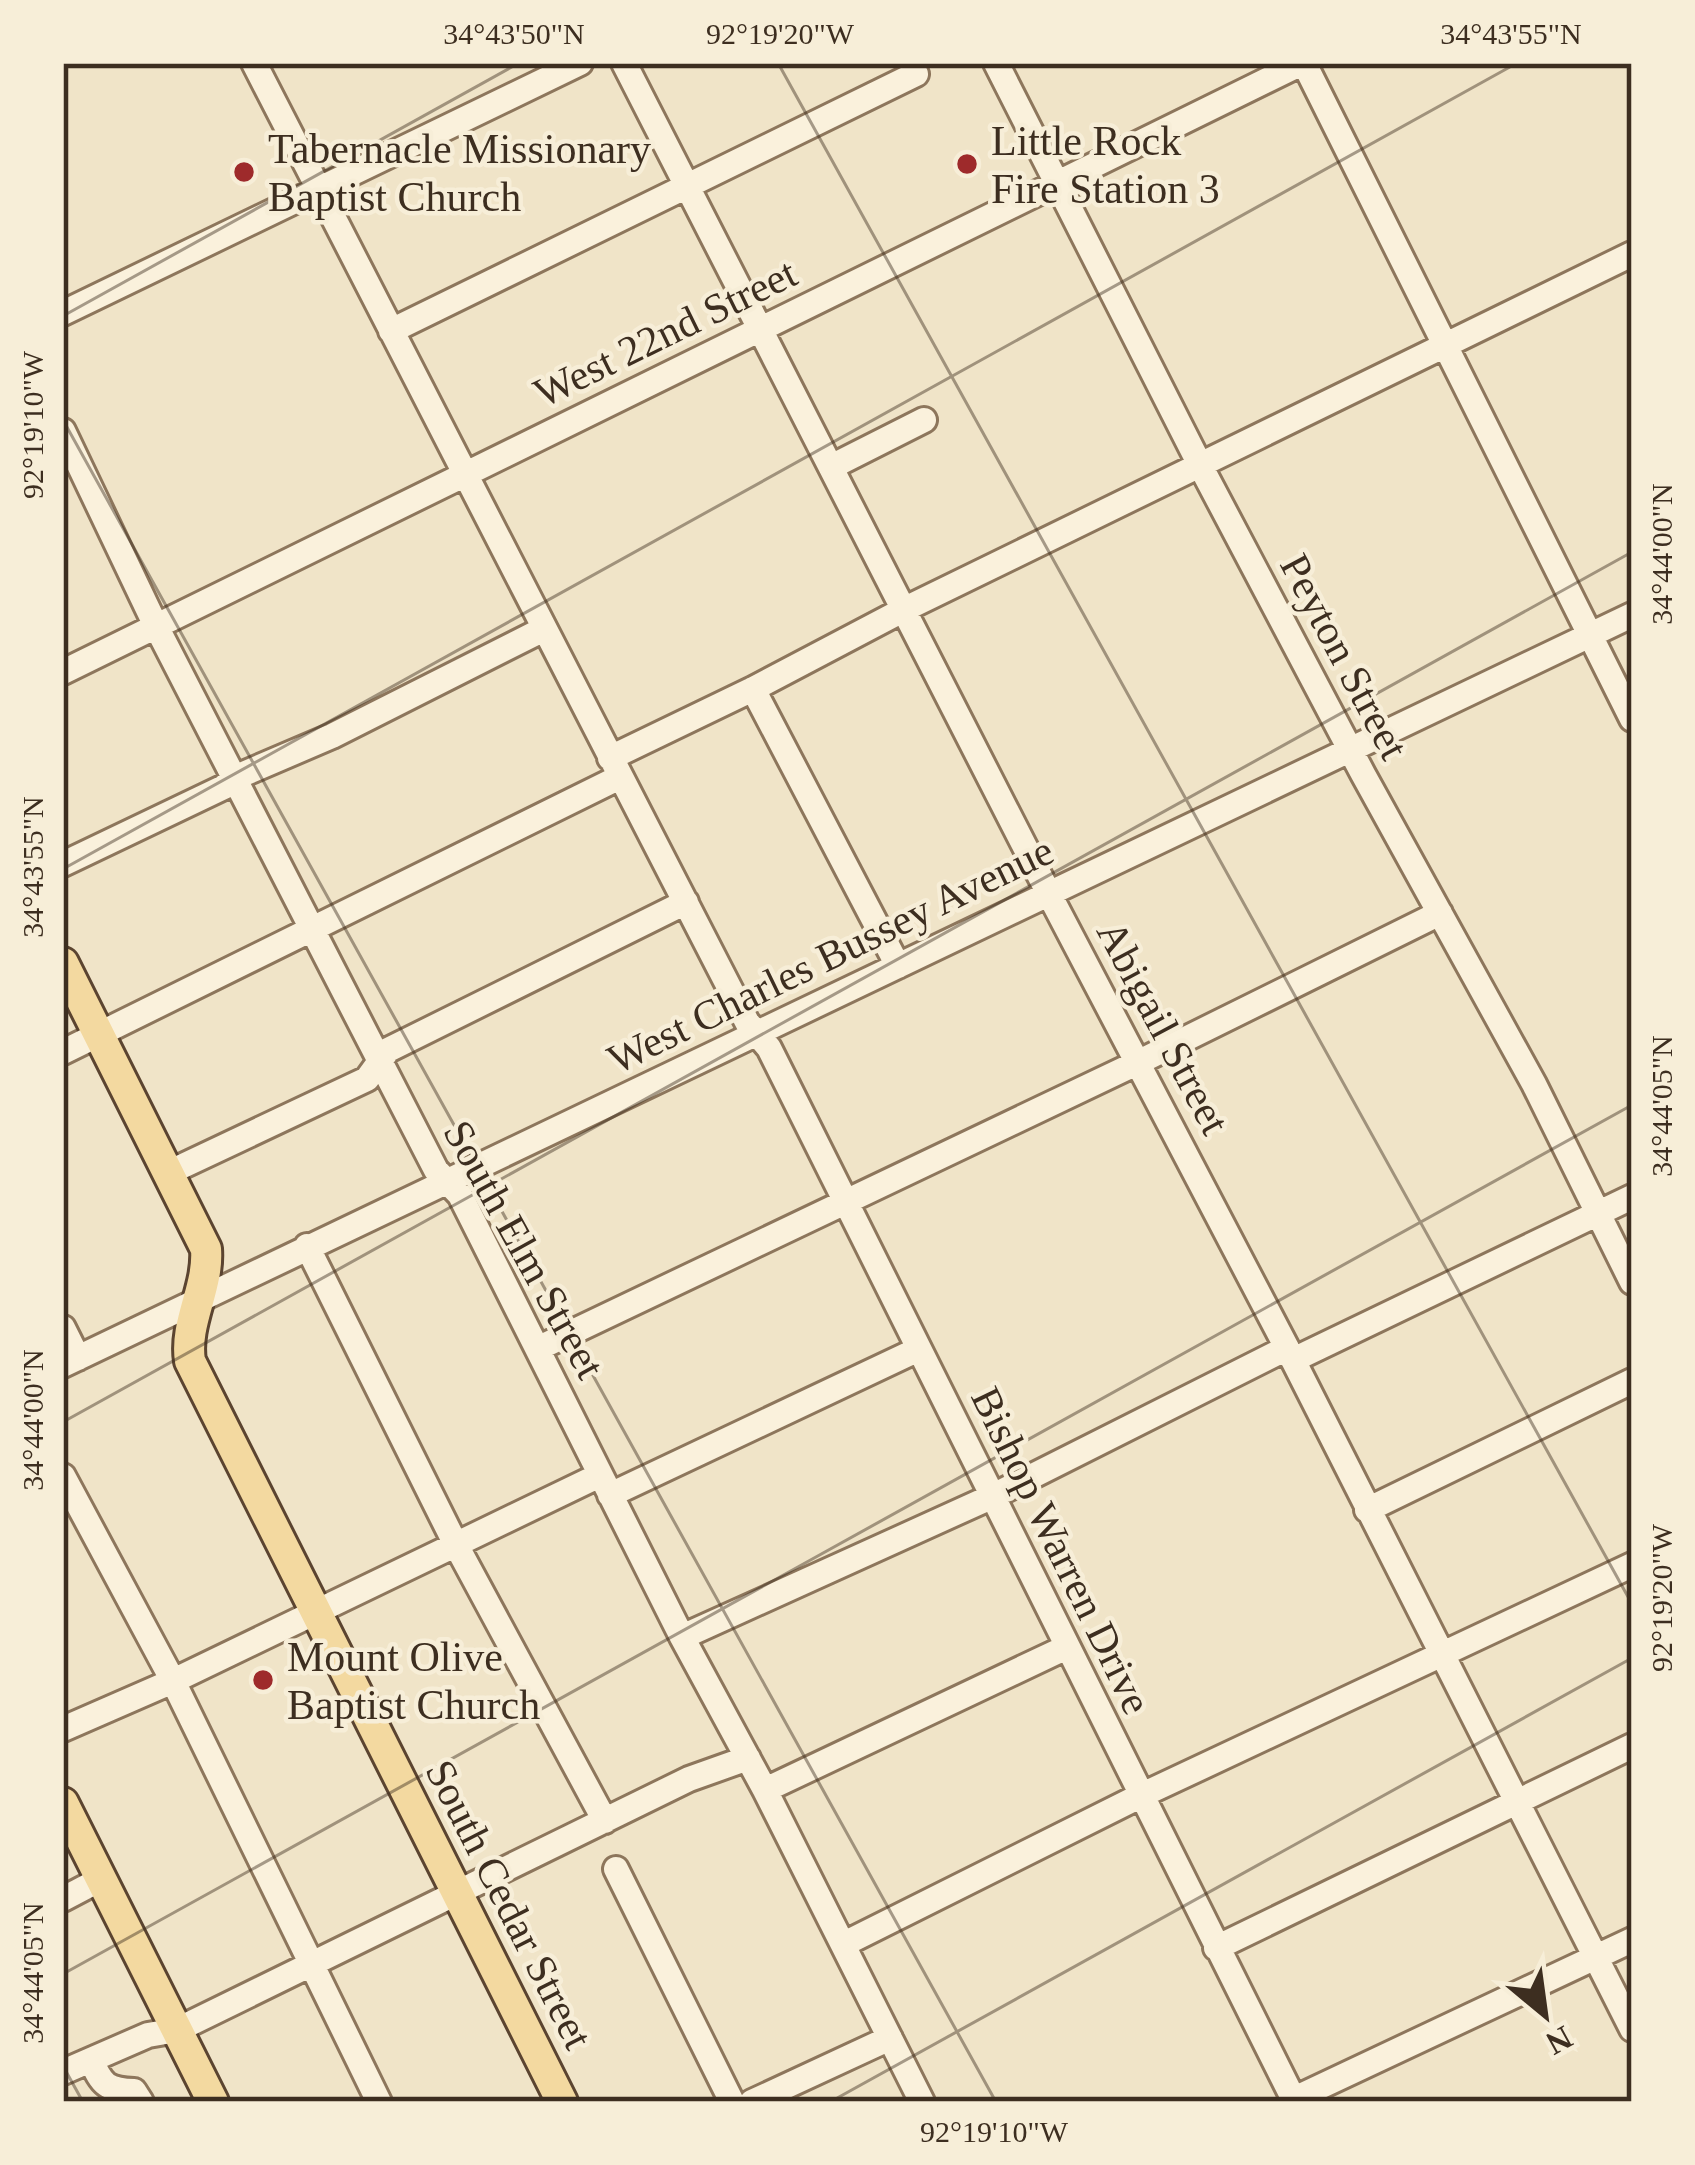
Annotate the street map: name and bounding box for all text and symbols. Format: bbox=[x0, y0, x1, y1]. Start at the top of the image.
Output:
text: 34°43'50"N bbox=[443, 17, 585, 50]
text: 92°19'20"W bbox=[706, 17, 855, 50]
text: 34°43'55"N bbox=[1440, 17, 1582, 50]
place label: Little Rock Fire Station 3 bbox=[991, 118, 1220, 212]
place label: Tabernacle Missionary Baptist Church bbox=[268, 126, 651, 220]
marker: Little Rock Fire Station 3 bbox=[954, 151, 980, 177]
marker: Tabernacle Missionary Baptist Church bbox=[231, 159, 257, 185]
street label: West 22nd Street bbox=[527, 249, 804, 416]
text: 92°19'10"W bbox=[16, 350, 49, 499]
text: 34°44'00"N bbox=[1645, 483, 1678, 625]
street label: Peyton Street bbox=[1271, 546, 1417, 767]
text: 34°43'55"N bbox=[16, 796, 49, 938]
street label: West Charles Bussey Avenue bbox=[600, 827, 1060, 1083]
street label: Abigail Street bbox=[1088, 913, 1239, 1142]
text: 34°44'05"N bbox=[1645, 1035, 1678, 1177]
street label: South Elm Street bbox=[434, 1113, 614, 1386]
text: 34°44'00"N bbox=[16, 1349, 49, 1491]
street label: Bishop Warren Drive bbox=[962, 1380, 1160, 1721]
text: 92°19'20"W bbox=[1645, 1523, 1678, 1672]
place label: Mount Olive Baptist Church bbox=[287, 1634, 540, 1728]
marker: Mount Olive Baptist Church bbox=[250, 1667, 276, 1693]
street label: South Cedar Street bbox=[417, 1753, 602, 2057]
text: 34°44'05"N bbox=[16, 1902, 49, 2044]
north arrow bbox=[1485, 1955, 1605, 2075]
text: N bbox=[1540, 2019, 1578, 2062]
text: 92°19'10"W bbox=[920, 2115, 1069, 2148]

